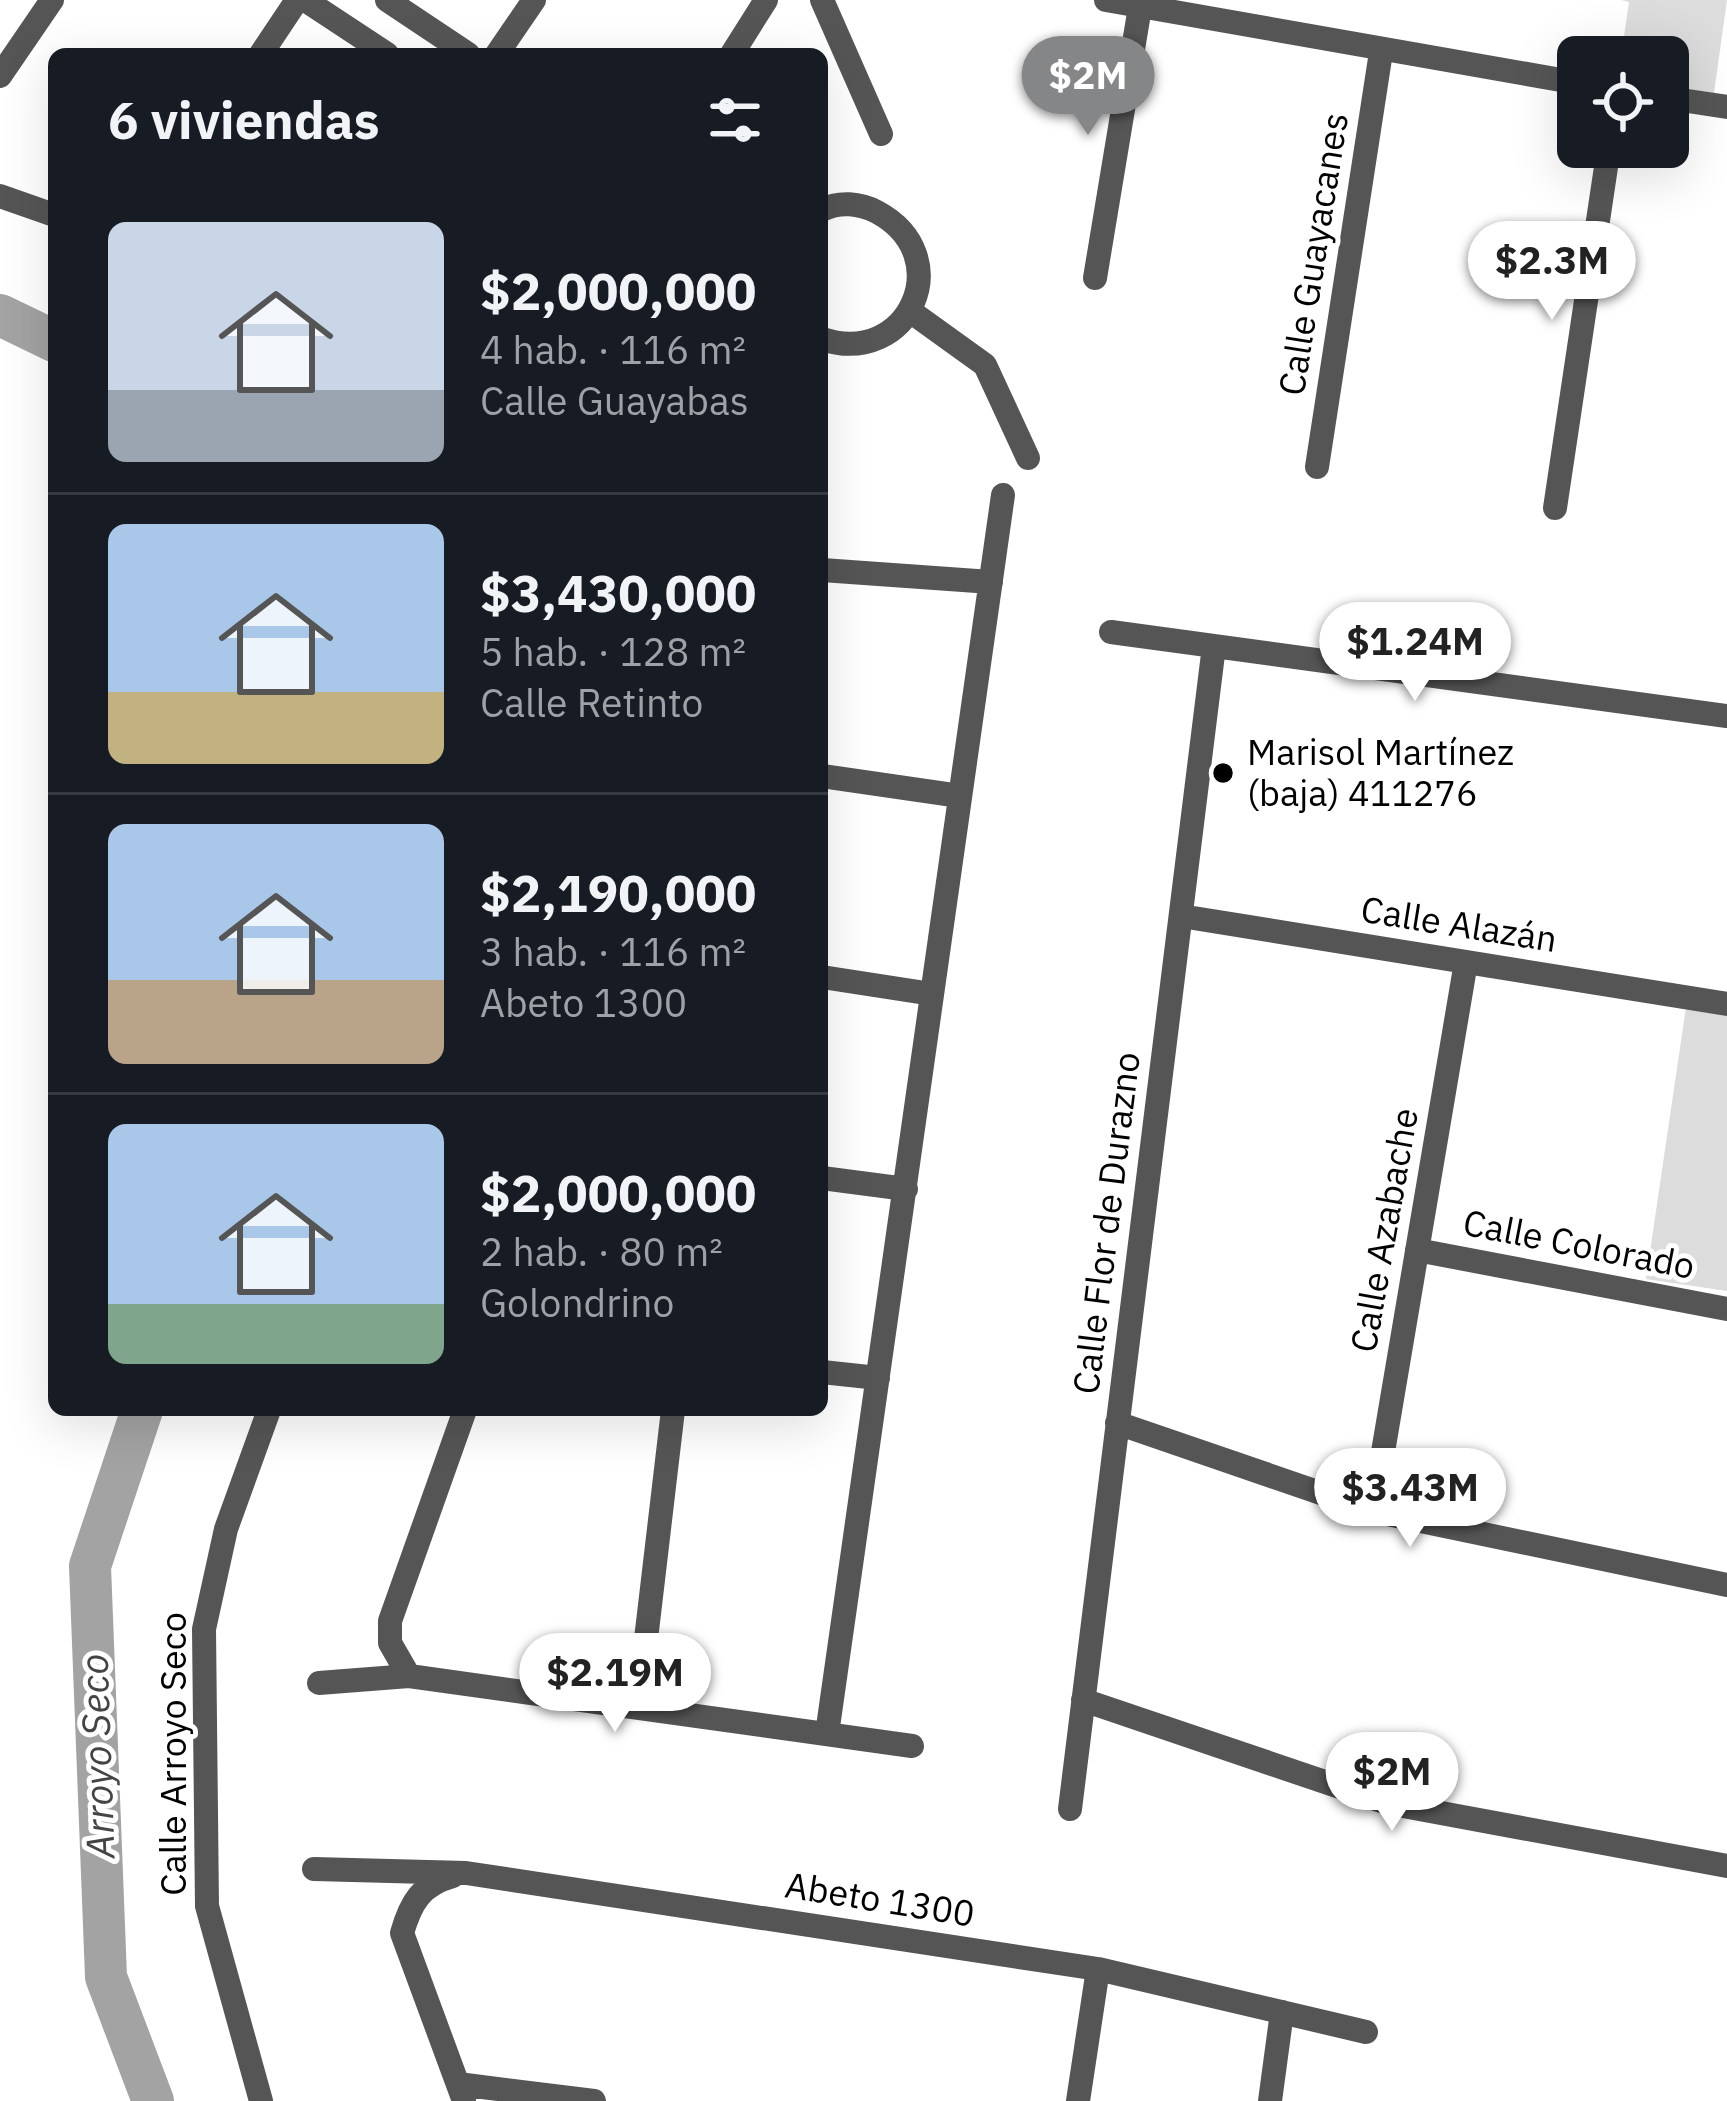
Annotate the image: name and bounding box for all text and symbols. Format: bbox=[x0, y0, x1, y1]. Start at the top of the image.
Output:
pin: $2M bbox=[1030, 36, 1146, 138]
map controls bbox=[1557, 36, 1689, 168]
button: locate bbox=[1557, 36, 1689, 168]
text: $2M bbox=[1049, 49, 1127, 100]
text: 6 viviendas bbox=[108, 87, 379, 153]
icon: filters bbox=[702, 87, 768, 153]
street label: Calle Guayacanes bbox=[1267, 109, 1358, 399]
pin: $2.3M bbox=[1468, 221, 1636, 323]
text: $2.3M bbox=[1495, 234, 1609, 285]
text: $2,000,000 bbox=[480, 258, 756, 324]
icon: home bbox=[204, 270, 348, 414]
text: 4 hab. · 116 m² bbox=[480, 324, 746, 375]
text: Calle Guayabas bbox=[480, 375, 749, 426]
text: $3,430,000 bbox=[480, 560, 756, 626]
icon: home bbox=[204, 572, 348, 716]
pin: $1.24M bbox=[1317, 602, 1513, 704]
text: $1.24M bbox=[1346, 615, 1484, 666]
text: 5 hab. · 128 m² bbox=[480, 626, 746, 677]
text: Calle Retinto bbox=[480, 677, 703, 728]
place label: Marisol Martínez (baja) 411276 bbox=[1247, 728, 1514, 816]
marker: Marisol Martínez (baja) 411276 bbox=[1210, 760, 1236, 786]
text: $2,190,000 bbox=[480, 860, 756, 926]
icon: home bbox=[204, 872, 348, 1016]
street label: Calle Alazán bbox=[1358, 885, 1560, 962]
text: 3 hab. · 116 m² bbox=[480, 926, 746, 977]
text: Abeto 1300 bbox=[480, 977, 687, 1028]
street label: Calle Flor de Durazno bbox=[1061, 1049, 1150, 1397]
street label: Calle Azabache bbox=[1339, 1104, 1428, 1356]
text: $2,000,000 bbox=[480, 1160, 756, 1226]
icon: home bbox=[204, 1172, 348, 1316]
street label: Calle Colorado bbox=[1459, 1198, 1699, 1289]
text: 2 hab. · 80 m² bbox=[480, 1226, 723, 1277]
text: Golondrino bbox=[480, 1277, 674, 1328]
pin: $3.43M bbox=[1312, 1448, 1508, 1550]
text: $3.43M bbox=[1341, 1461, 1479, 1512]
street label: Calle Arroyo Seco bbox=[149, 1612, 196, 1896]
pin: $2.19M bbox=[517, 1633, 713, 1735]
text: $2.19M bbox=[546, 1646, 684, 1697]
water label: Arroyo Seco bbox=[67, 1653, 126, 1861]
pin: $2M bbox=[1334, 1732, 1450, 1834]
text: $2M bbox=[1353, 1745, 1431, 1796]
street label: Abeto 1300 bbox=[782, 1860, 978, 1937]

